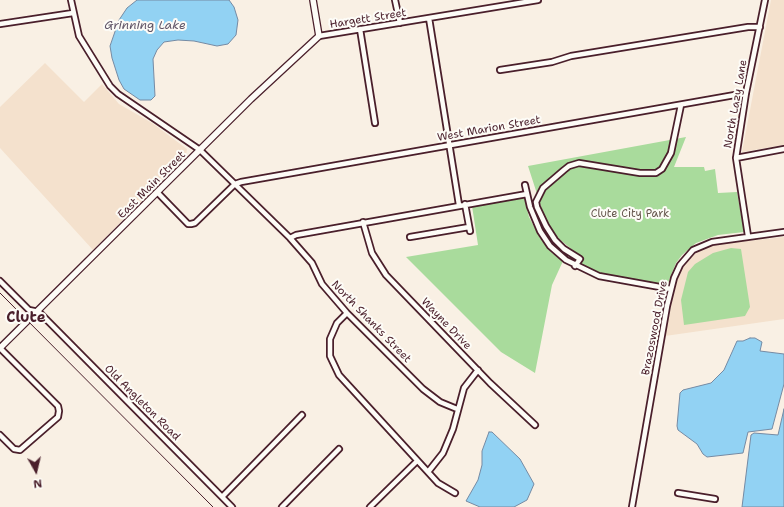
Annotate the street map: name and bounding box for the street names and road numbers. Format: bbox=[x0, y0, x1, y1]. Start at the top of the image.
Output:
street label: Hargett Street bbox=[329, 6, 407, 32]
street label: North Lazy Lane bbox=[722, 59, 750, 149]
street label: West Marion Street bbox=[436, 113, 542, 145]
street label: East Main Street bbox=[115, 148, 189, 222]
street label: North Shanks Street bbox=[328, 278, 414, 366]
street label: Brazoswood Drive bbox=[639, 280, 671, 376]
street label: Wayne Drive bbox=[418, 295, 474, 353]
street label: Old Angleton Road bbox=[101, 362, 183, 444]

